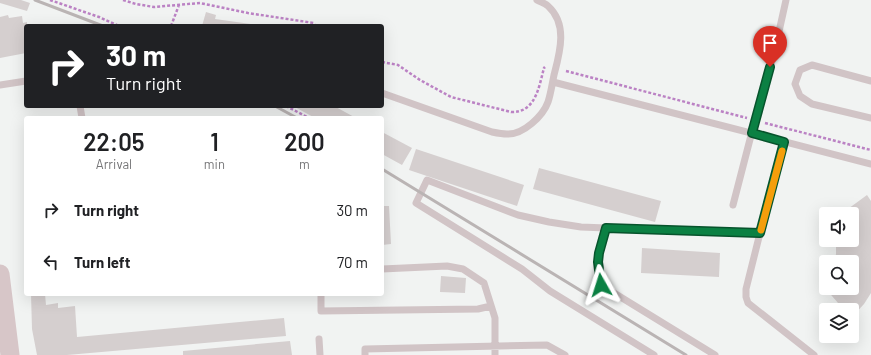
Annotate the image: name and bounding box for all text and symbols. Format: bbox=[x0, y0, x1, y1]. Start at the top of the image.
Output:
pin bbox=[753, 26, 787, 67]
icon: arrive bbox=[759, 32, 781, 54]
text: 30 m bbox=[106, 38, 166, 72]
icon: right bbox=[40, 40, 92, 92]
text: Turn right bbox=[106, 72, 182, 94]
text: 22:05 bbox=[83, 127, 145, 156]
text: 1 bbox=[210, 127, 219, 156]
text: 200 bbox=[284, 127, 325, 156]
text: Arrival bbox=[96, 156, 132, 172]
text: min bbox=[204, 156, 225, 172]
text: m bbox=[299, 156, 310, 172]
icon: right bbox=[40, 199, 62, 221]
text: Turn right bbox=[74, 201, 139, 219]
text: 30 m bbox=[336, 201, 368, 219]
map controls bbox=[819, 207, 859, 343]
button: sound bbox=[819, 207, 859, 247]
icon: left bbox=[40, 251, 62, 273]
text: Turn left bbox=[74, 253, 130, 271]
text: 70 m bbox=[337, 253, 368, 271]
button: search bbox=[819, 255, 859, 295]
position arrow bbox=[580, 264, 622, 306]
button: layers bbox=[819, 303, 859, 343]

